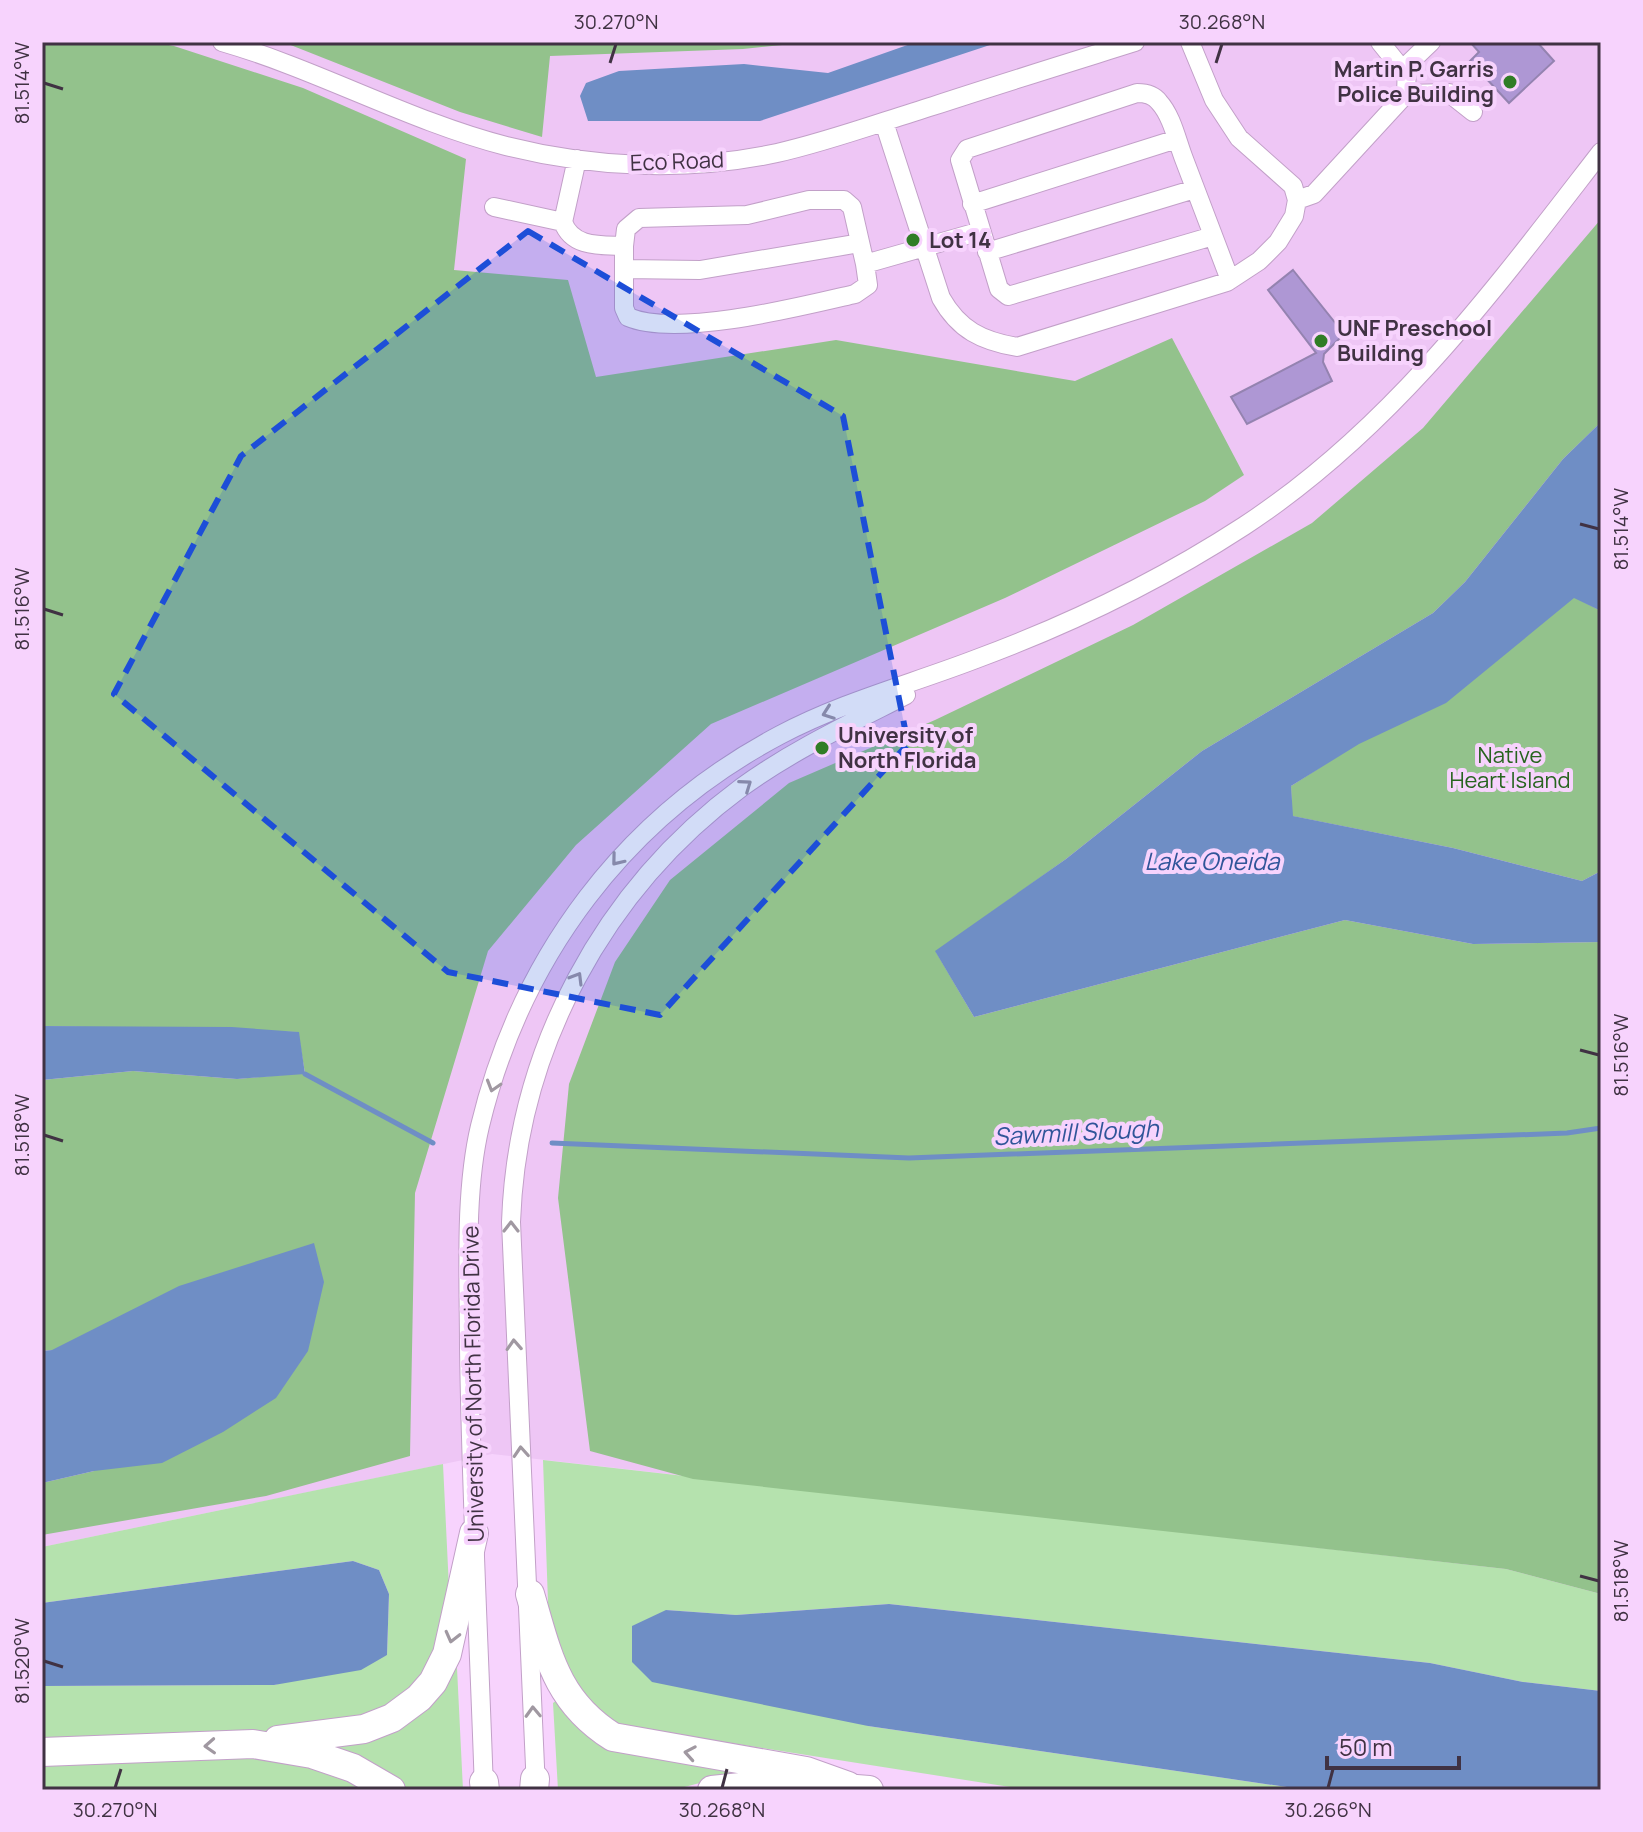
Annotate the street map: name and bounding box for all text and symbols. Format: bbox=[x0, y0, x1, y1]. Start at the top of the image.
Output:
text: 30.270°N bbox=[574, 8, 658, 35]
text: 30.268°N bbox=[1179, 8, 1265, 35]
text: 81.514°W bbox=[8, 41, 35, 124]
place label: Martin P. Garris Police Building bbox=[1334, 54, 1494, 109]
marker: Martin P. Garris Police Building bbox=[1501, 73, 1519, 91]
street label: Eco Road bbox=[630, 144, 724, 178]
place label: Lot 14 bbox=[929, 225, 991, 255]
marker: Lot 14 bbox=[904, 231, 922, 249]
place label: UNF Preschool Building bbox=[1337, 313, 1492, 368]
marker: UNF Preschool Building bbox=[1312, 332, 1330, 350]
text: 81.514°W bbox=[1607, 487, 1634, 570]
text: 81.516°W bbox=[8, 567, 35, 651]
one-way arrow bbox=[822, 704, 836, 720]
place label: University of North Florida bbox=[838, 720, 976, 775]
marker: University of North Florida bbox=[813, 739, 831, 757]
park label: Native Heart Island bbox=[1449, 740, 1571, 795]
one-way arrow bbox=[738, 780, 752, 795]
water label: Lake Oneida bbox=[1145, 844, 1281, 877]
one-way arrow bbox=[612, 851, 626, 866]
one-way arrow bbox=[567, 972, 583, 987]
text: 81.516°W bbox=[1607, 1013, 1634, 1097]
one-way arrow bbox=[486, 1079, 502, 1092]
text: 81.518°W bbox=[8, 1094, 35, 1176]
water label: Sawmill Slough bbox=[992, 1111, 1160, 1152]
one-way arrow bbox=[502, 1220, 520, 1233]
street label: University of North Florida Drive bbox=[455, 1225, 491, 1543]
one-way arrow bbox=[506, 1338, 523, 1351]
one-way arrow bbox=[513, 1445, 530, 1458]
text: 81.518°W bbox=[1607, 1540, 1634, 1622]
text: 81.520°W bbox=[8, 1618, 35, 1704]
one-way arrow bbox=[444, 1629, 461, 1643]
one-way arrow bbox=[525, 1705, 542, 1718]
scale bar bbox=[1327, 1720, 1459, 1770]
text: 50 m bbox=[1339, 1730, 1393, 1763]
one-way arrow bbox=[203, 1737, 216, 1754]
one-way arrow bbox=[684, 1746, 697, 1763]
text: 30.270°N bbox=[73, 1796, 157, 1823]
text: 30.268°N bbox=[679, 1796, 765, 1823]
text: 30.266°N bbox=[1284, 1796, 1372, 1823]

